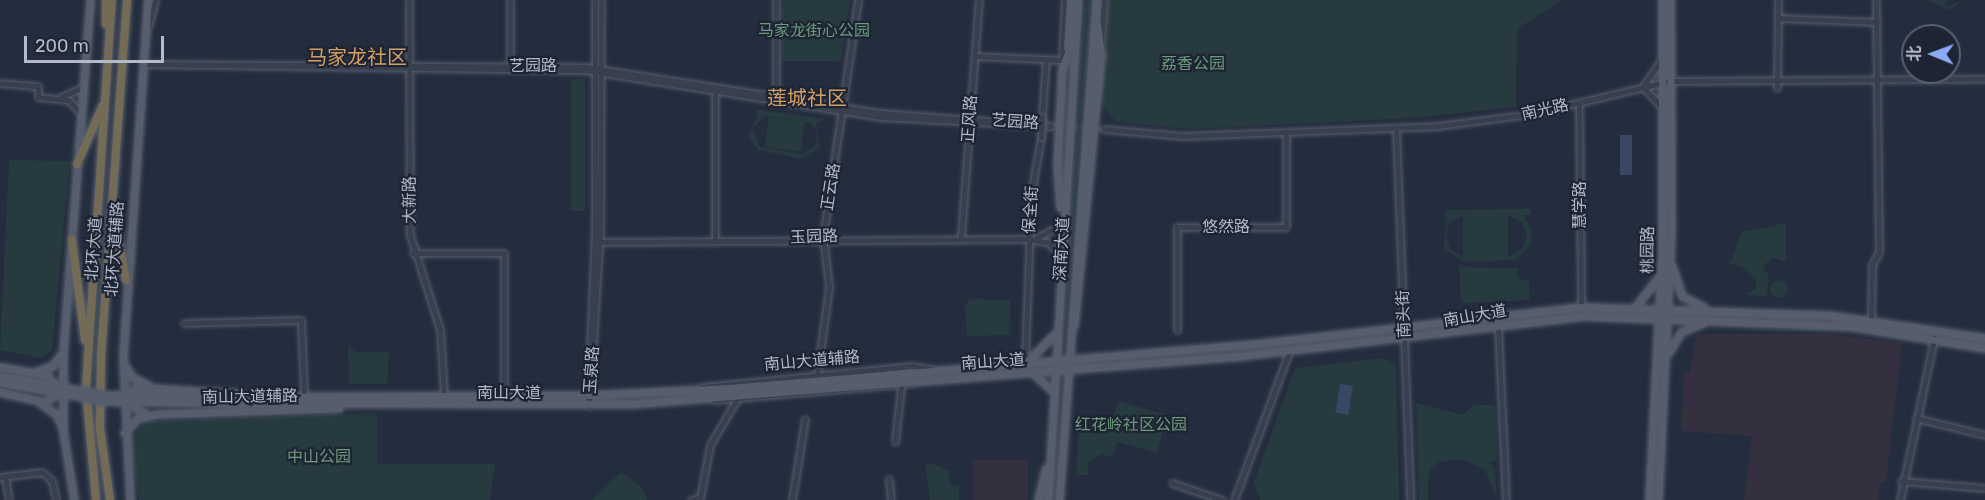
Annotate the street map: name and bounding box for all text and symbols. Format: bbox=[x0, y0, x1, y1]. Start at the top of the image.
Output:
park label: 马家龙街心公园 bbox=[758, 21, 870, 41]
scale bar bbox=[27, 24, 166, 62]
north arrow bbox=[1901, 24, 1961, 84]
text: 200 m bbox=[35, 35, 89, 57]
district label: 马家龙社区 bbox=[307, 45, 407, 69]
text: 北 bbox=[1905, 46, 1924, 62]
park label: 荔香公园 bbox=[1161, 54, 1225, 74]
street label: 艺园路 bbox=[509, 56, 557, 76]
district label: 莲城社区 bbox=[767, 86, 847, 110]
street label: 正风路 bbox=[959, 94, 981, 144]
street label: 南光路 bbox=[1519, 95, 1571, 125]
street label: 艺园路 bbox=[990, 111, 1040, 133]
street label: 正云路 bbox=[818, 162, 844, 212]
street label: 大新路 bbox=[400, 176, 420, 224]
street label: 慧学路 bbox=[1570, 181, 1590, 229]
street label: 保全街 bbox=[1020, 185, 1042, 235]
street label: 北环大道辅路 bbox=[102, 200, 128, 298]
street label: 北环大道 bbox=[82, 216, 106, 282]
street label: 深南大道 bbox=[1051, 217, 1073, 281]
street label: 悠然路 bbox=[1202, 217, 1250, 237]
street label: 桃园路 bbox=[1638, 226, 1658, 274]
street label: 玉园路 bbox=[790, 227, 838, 247]
street label: 南头街 bbox=[1394, 290, 1414, 338]
street label: 南山大道 bbox=[1442, 301, 1508, 331]
street label: 玉泉路 bbox=[581, 345, 603, 395]
street label: 南山大道辅路 bbox=[763, 347, 861, 375]
street label: 南山大道 bbox=[960, 350, 1026, 374]
street label: 南山大道 bbox=[477, 383, 541, 403]
street label: 南山大道辅路 bbox=[202, 387, 298, 407]
park label: 红花岭社区公园 bbox=[1075, 415, 1187, 435]
park label: 中山公园 bbox=[287, 447, 351, 467]

